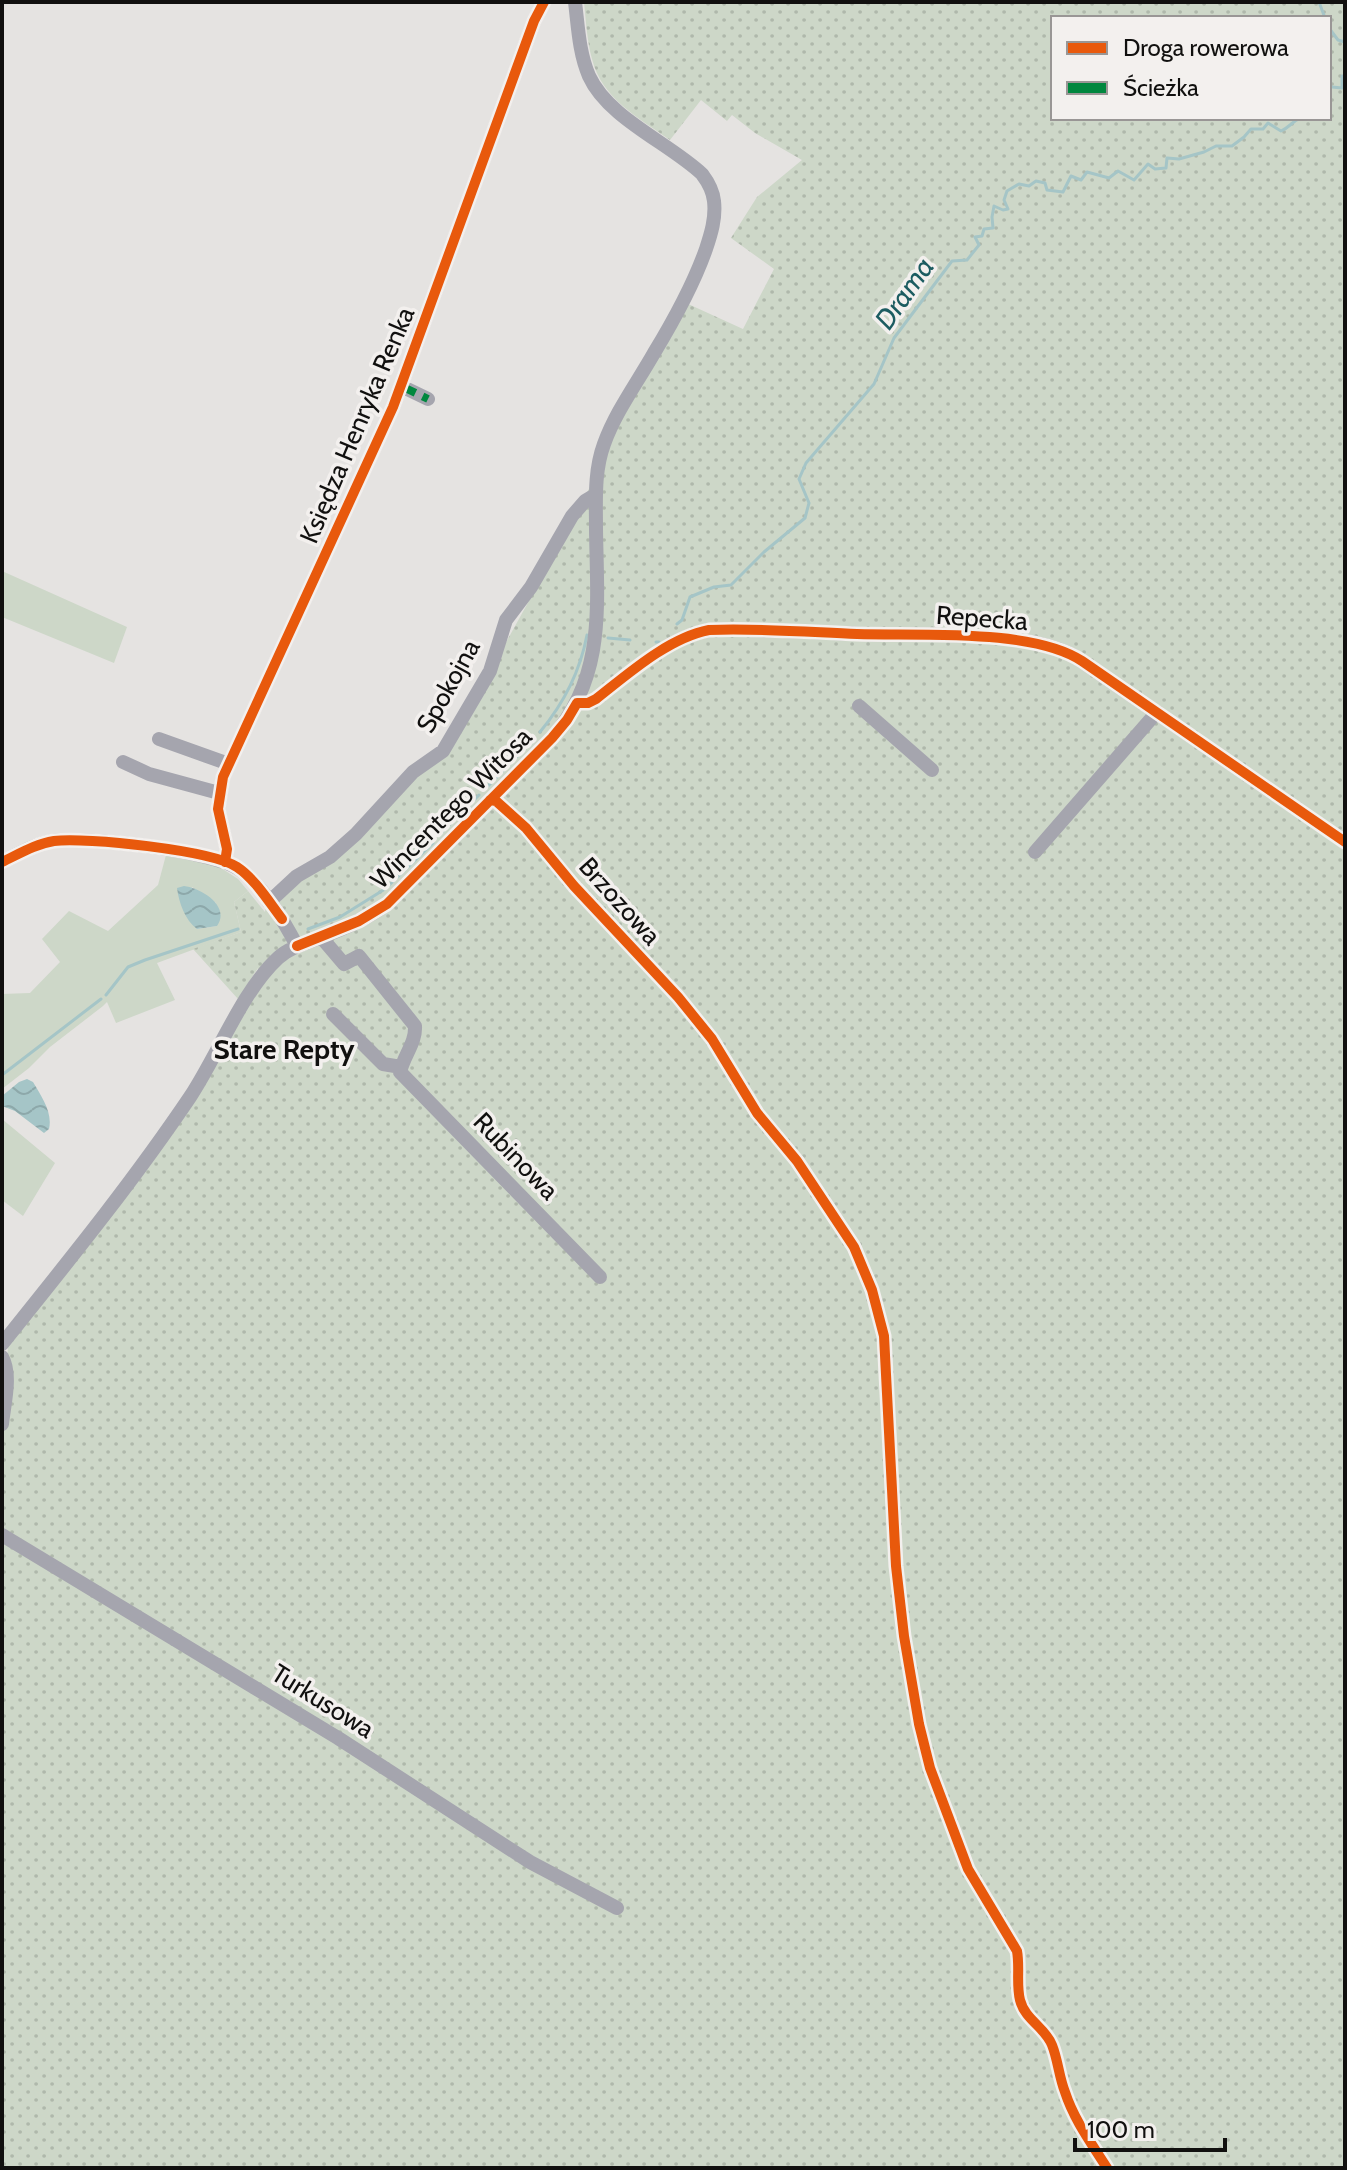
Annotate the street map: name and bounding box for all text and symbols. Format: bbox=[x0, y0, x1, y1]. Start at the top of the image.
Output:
legend bbox=[1051, 16, 1331, 120]
text: Droga rowerowa bbox=[1123, 33, 1289, 62]
text: Ścieżka bbox=[1123, 73, 1199, 102]
water label: Drama bbox=[867, 251, 941, 335]
street label: Księdza Henryka Renka bbox=[293, 302, 421, 548]
street label: Repecka bbox=[935, 599, 1030, 637]
street label: Spokojna bbox=[409, 633, 487, 738]
street label: Wincentego Witosa bbox=[364, 720, 539, 895]
street label: Brzozowa bbox=[572, 851, 668, 952]
district label: Stare Repty bbox=[213, 1032, 355, 1066]
street label: Rubinowa bbox=[467, 1106, 566, 1207]
street label: Turkusowa bbox=[266, 1657, 381, 1745]
scale bar bbox=[1075, 2102, 1225, 2152]
text: 100 m bbox=[1087, 2115, 1155, 2144]

